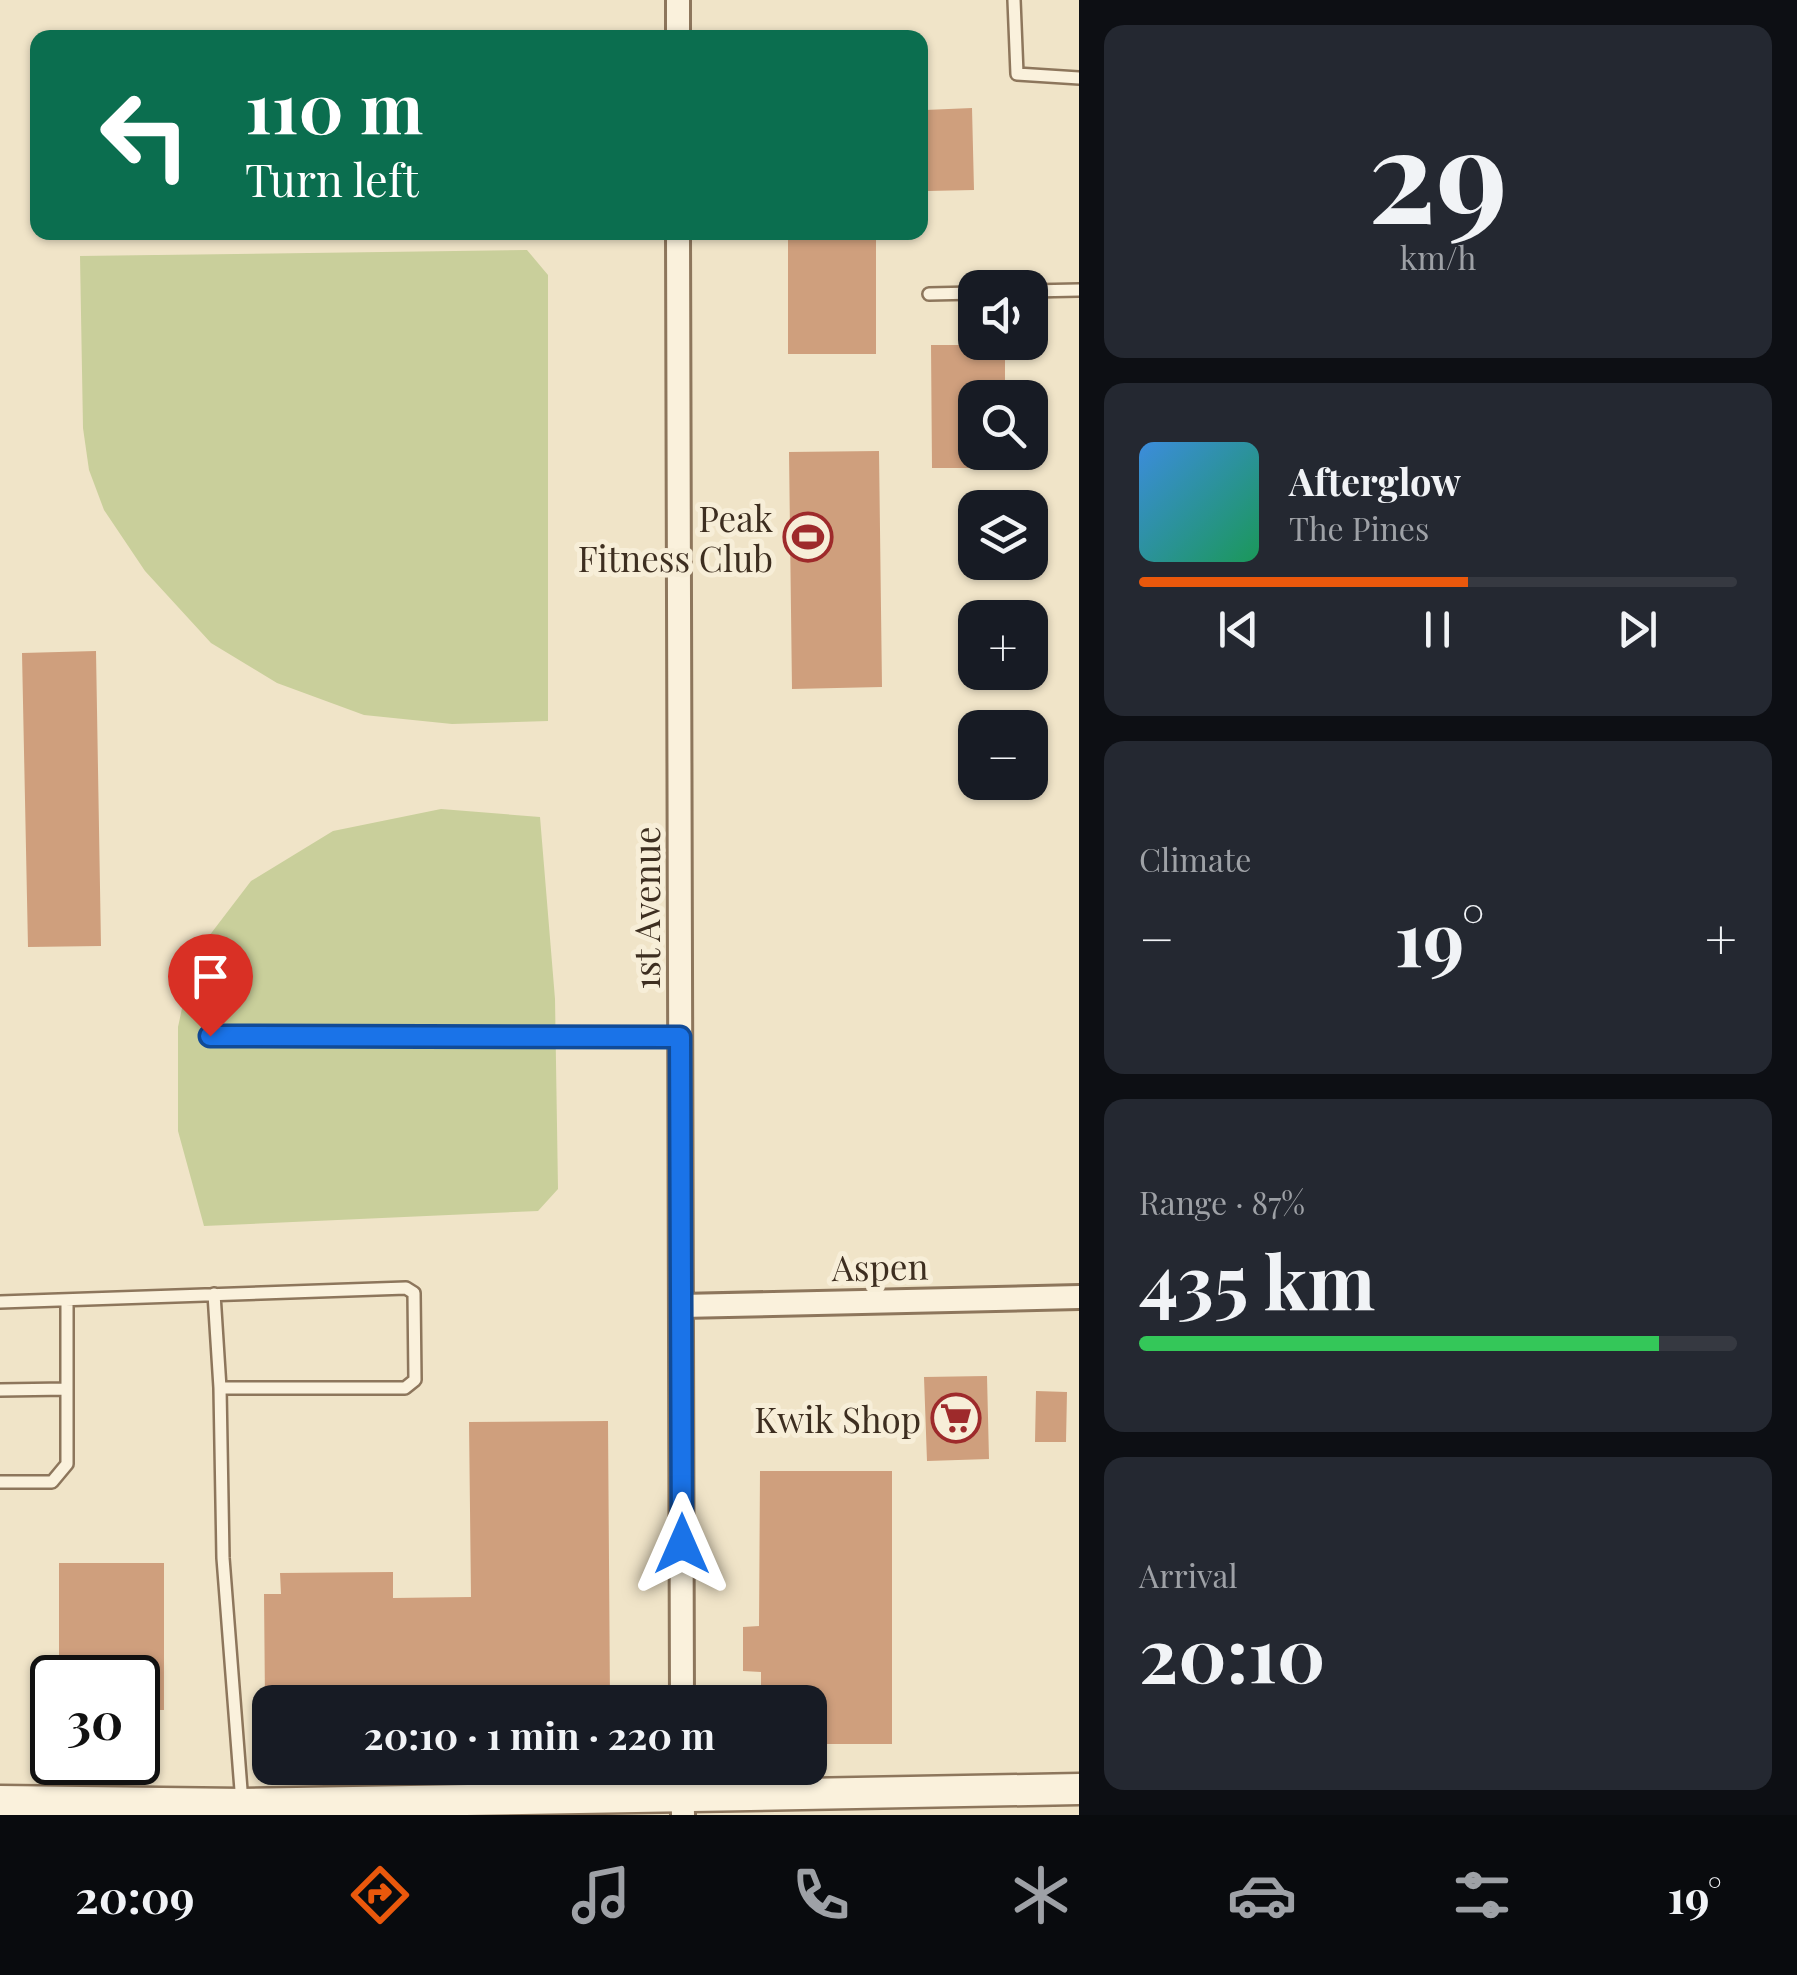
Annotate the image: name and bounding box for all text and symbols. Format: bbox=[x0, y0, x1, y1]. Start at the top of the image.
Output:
text: 110 m bbox=[245, 58, 423, 152]
icon: left bbox=[80, 70, 210, 200]
text: 29 bbox=[1368, 83, 1508, 257]
text: Turn left bbox=[245, 148, 419, 208]
text: km/h bbox=[1400, 235, 1476, 278]
map controls bbox=[958, 270, 1048, 800]
button: sound bbox=[958, 270, 1048, 360]
button: search bbox=[958, 380, 1048, 470]
text: Afterglow bbox=[1289, 455, 1461, 506]
button: layers bbox=[958, 490, 1048, 580]
place label: Peak Fitness Club bbox=[578, 494, 773, 581]
text: The Pines bbox=[1289, 506, 1429, 549]
sports icon: Peak Fitness Club bbox=[782, 511, 834, 563]
button: + bbox=[958, 600, 1048, 690]
icon: previous bbox=[1211, 602, 1266, 657]
icon: pause bbox=[1410, 602, 1465, 657]
icon: next bbox=[1610, 602, 1665, 657]
button: − bbox=[958, 710, 1048, 800]
street label: 1st Avenue bbox=[622, 826, 669, 990]
text: Climate bbox=[1139, 837, 1251, 880]
text: 19° bbox=[1394, 886, 1485, 986]
text: − bbox=[1139, 900, 1175, 974]
text: + bbox=[1705, 900, 1737, 974]
pin bbox=[168, 934, 253, 1037]
icon: arrive bbox=[183, 949, 238, 1004]
text: Range · 87% bbox=[1139, 1180, 1305, 1223]
text: 435 km bbox=[1139, 1229, 1375, 1329]
street label: Aspen bbox=[830, 1242, 929, 1290]
supermarket icon: Kwik Shop bbox=[930, 1392, 982, 1444]
place label: Kwik Shop bbox=[754, 1395, 921, 1442]
position arrow bbox=[630, 1492, 734, 1596]
text: Arrival bbox=[1139, 1553, 1238, 1596]
text: 20:10 bbox=[1139, 1602, 1325, 1702]
speed limit sign: 30 bbox=[30, 1655, 160, 1785]
text: 20:10 · 1 min · 220 m bbox=[364, 1709, 715, 1760]
icon: directions bbox=[345, 1860, 415, 1930]
icon: music bbox=[566, 1860, 636, 1930]
icon: phone bbox=[786, 1860, 856, 1930]
icon: climate bbox=[1006, 1860, 1076, 1930]
icon: car bbox=[1227, 1860, 1297, 1930]
icon: filters bbox=[1447, 1860, 1517, 1930]
text: 20:09 bbox=[75, 1865, 195, 1925]
text: 19° bbox=[1667, 1865, 1722, 1925]

